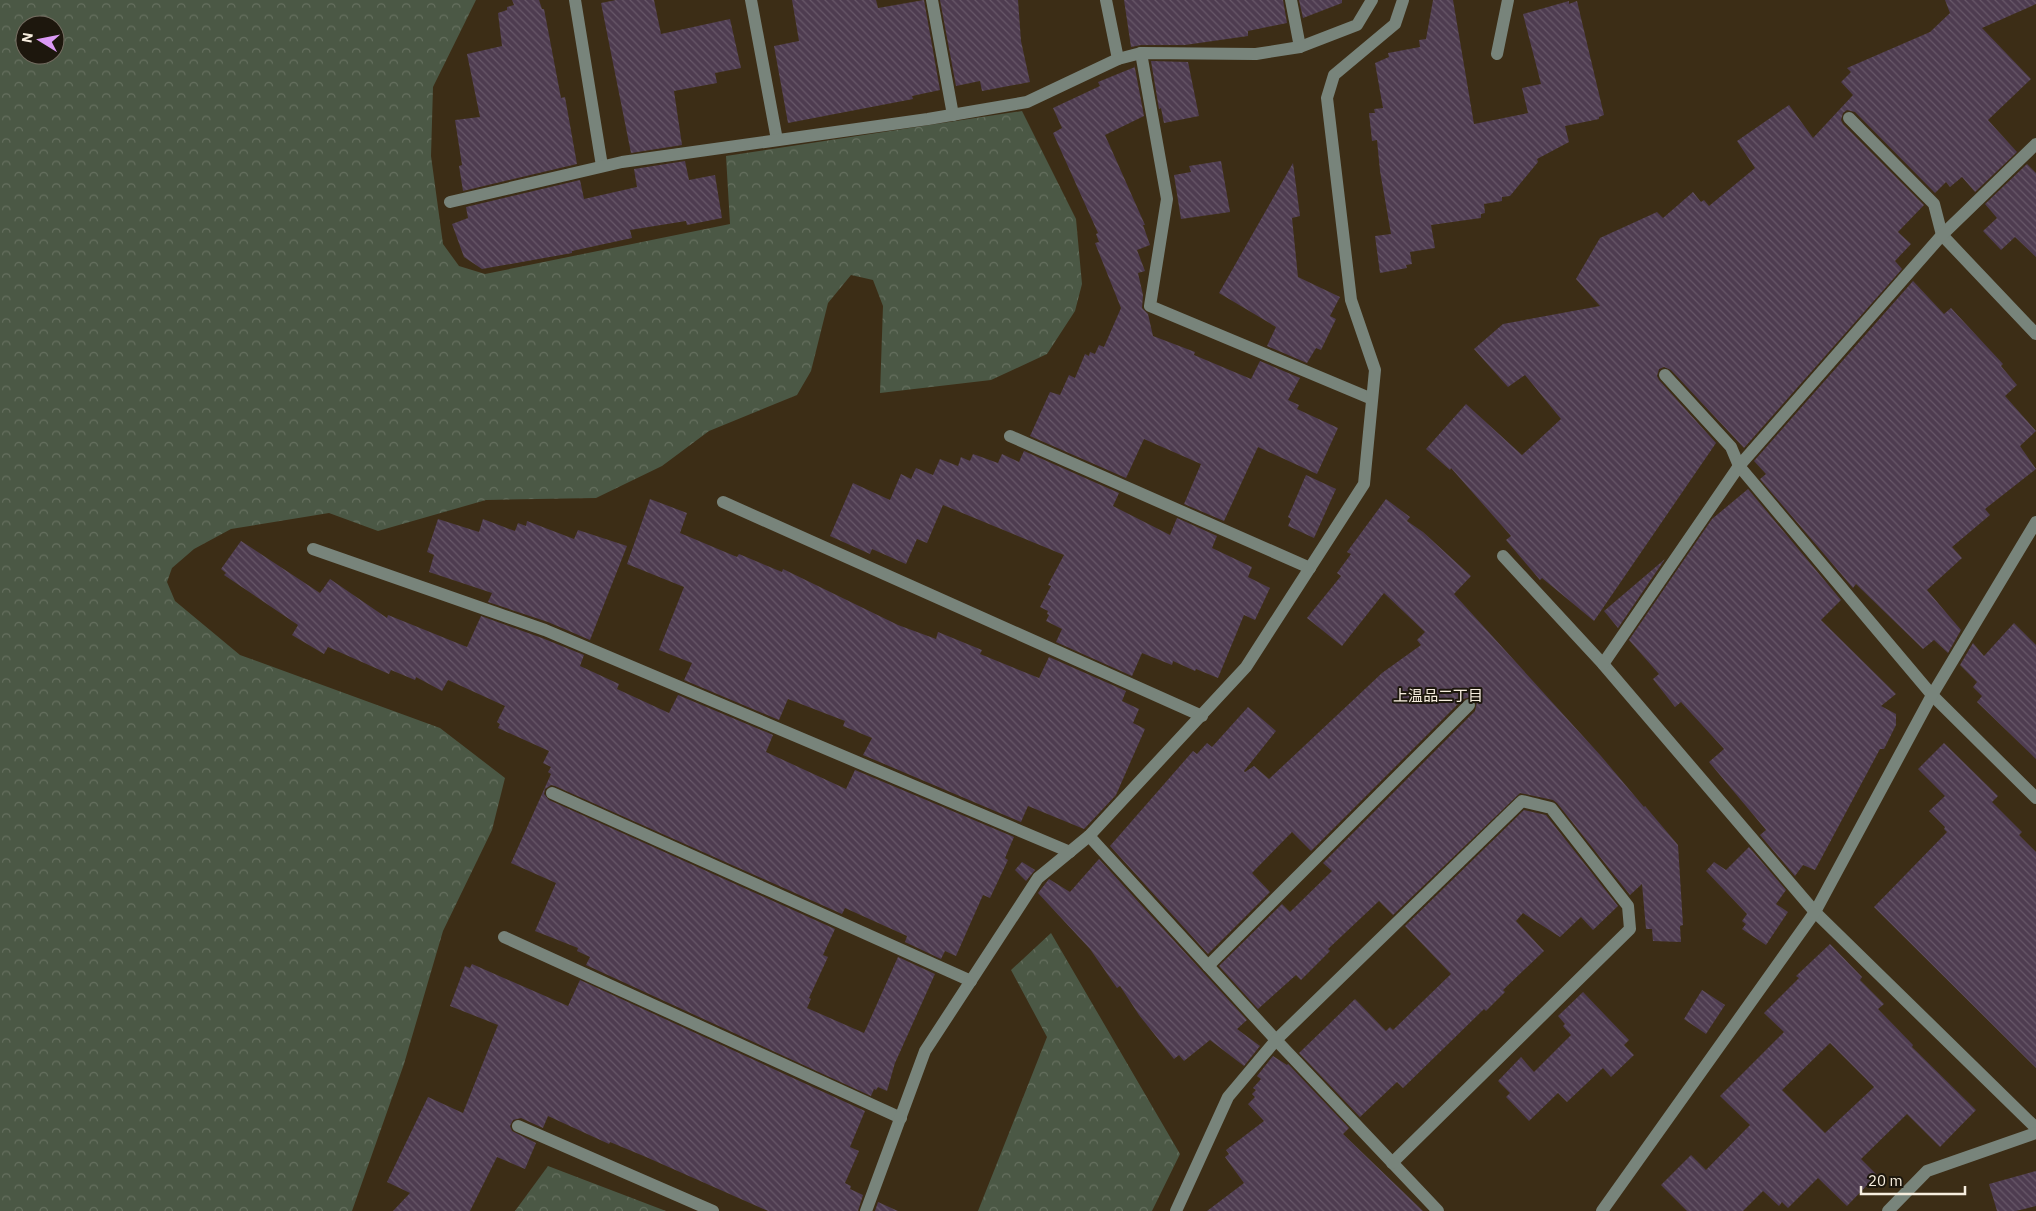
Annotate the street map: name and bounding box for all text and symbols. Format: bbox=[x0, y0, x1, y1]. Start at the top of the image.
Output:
north arrow bbox=[15, 15, 65, 65]
text: N bbox=[17, 31, 37, 44]
district label: 上温品二丁目 bbox=[1393, 686, 1483, 705]
scale bar bbox=[1861, 1164, 1965, 1196]
text: 20 m bbox=[1868, 1171, 1903, 1190]

